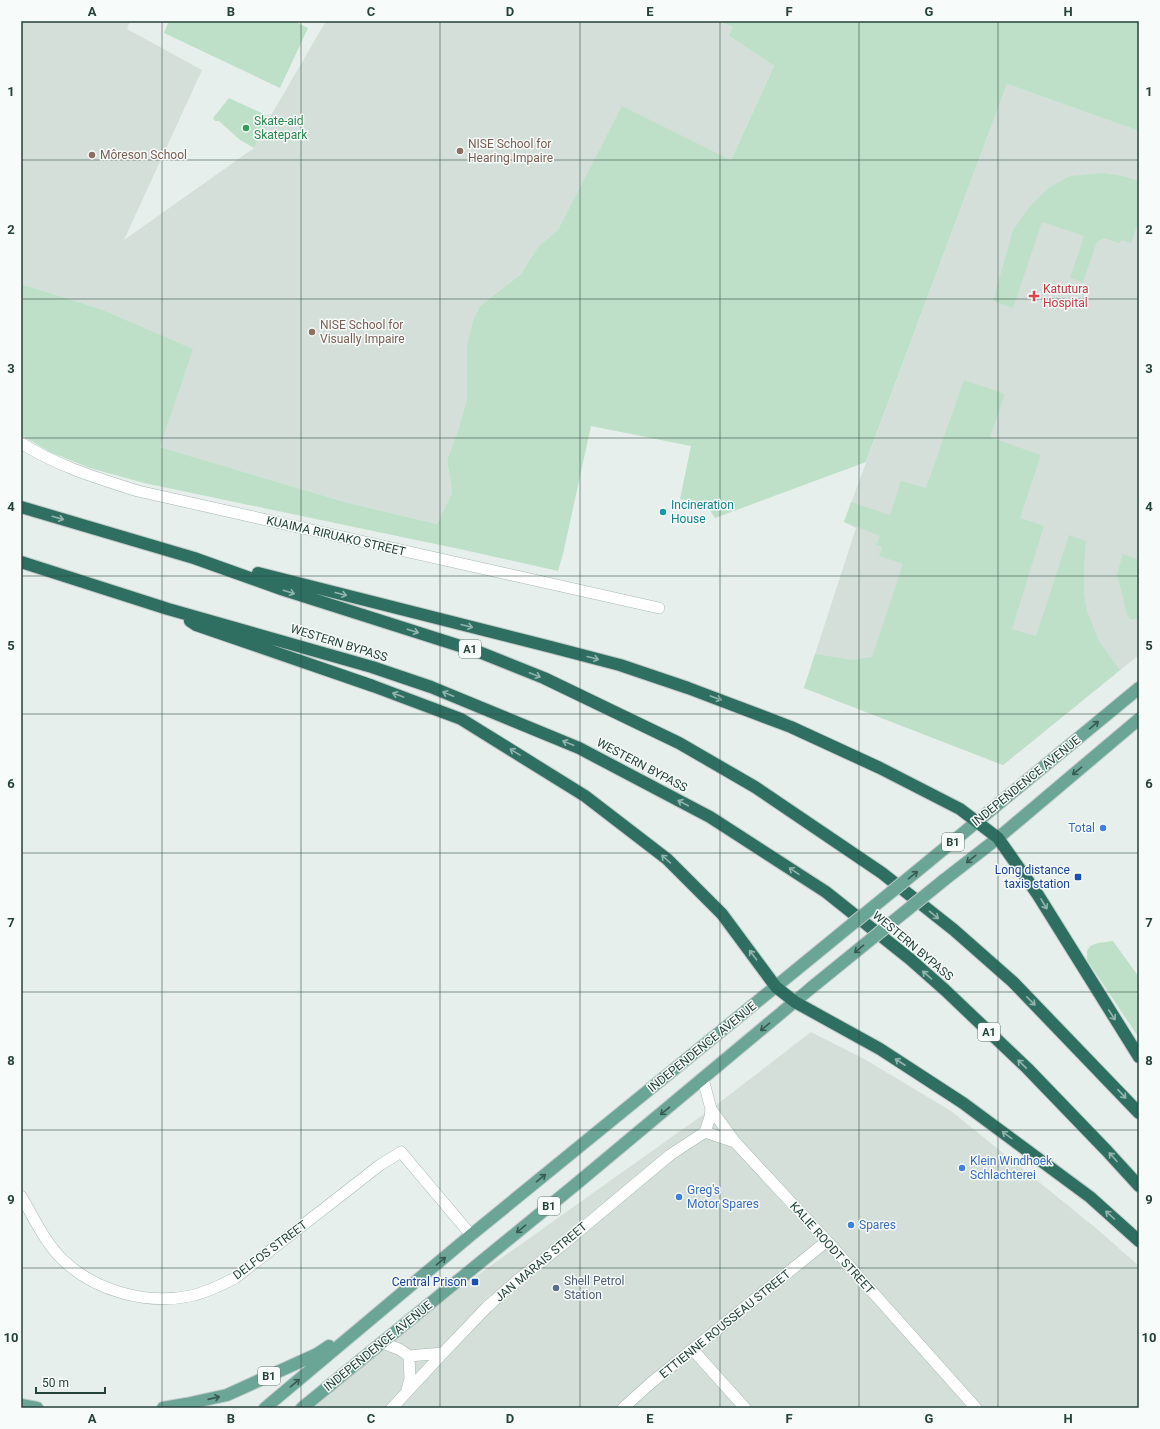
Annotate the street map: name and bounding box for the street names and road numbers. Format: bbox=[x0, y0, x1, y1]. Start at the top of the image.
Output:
street label: KUAIMA RIRUAKO STREET bbox=[265, 513, 407, 559]
street label: WESTERN BYPASS bbox=[289, 622, 389, 664]
road number: A1 bbox=[459, 640, 481, 658]
street label: INDEPENDENCE AVENUE bbox=[969, 733, 1083, 829]
street label: WESTERN BYPASS bbox=[594, 735, 690, 795]
road number: B1 bbox=[942, 833, 964, 851]
street label: WESTERN BYPASS bbox=[870, 908, 956, 984]
street label: INDEPENDENCE AVENUE bbox=[645, 999, 759, 1095]
road number: A1 bbox=[978, 1023, 1000, 1041]
road number: B1 bbox=[538, 1197, 560, 1215]
street label: KALIE ROODT STREET bbox=[787, 1199, 877, 1297]
street label: DELFOS STREET bbox=[230, 1218, 310, 1282]
street label: JAN MARAIS STREET bbox=[492, 1220, 590, 1304]
street label: ETTIENNE ROUSSEAU STREET bbox=[657, 1267, 793, 1381]
street label: INDEPENDENCE AVENUE bbox=[321, 1298, 435, 1394]
road number: B1 bbox=[258, 1367, 280, 1385]

